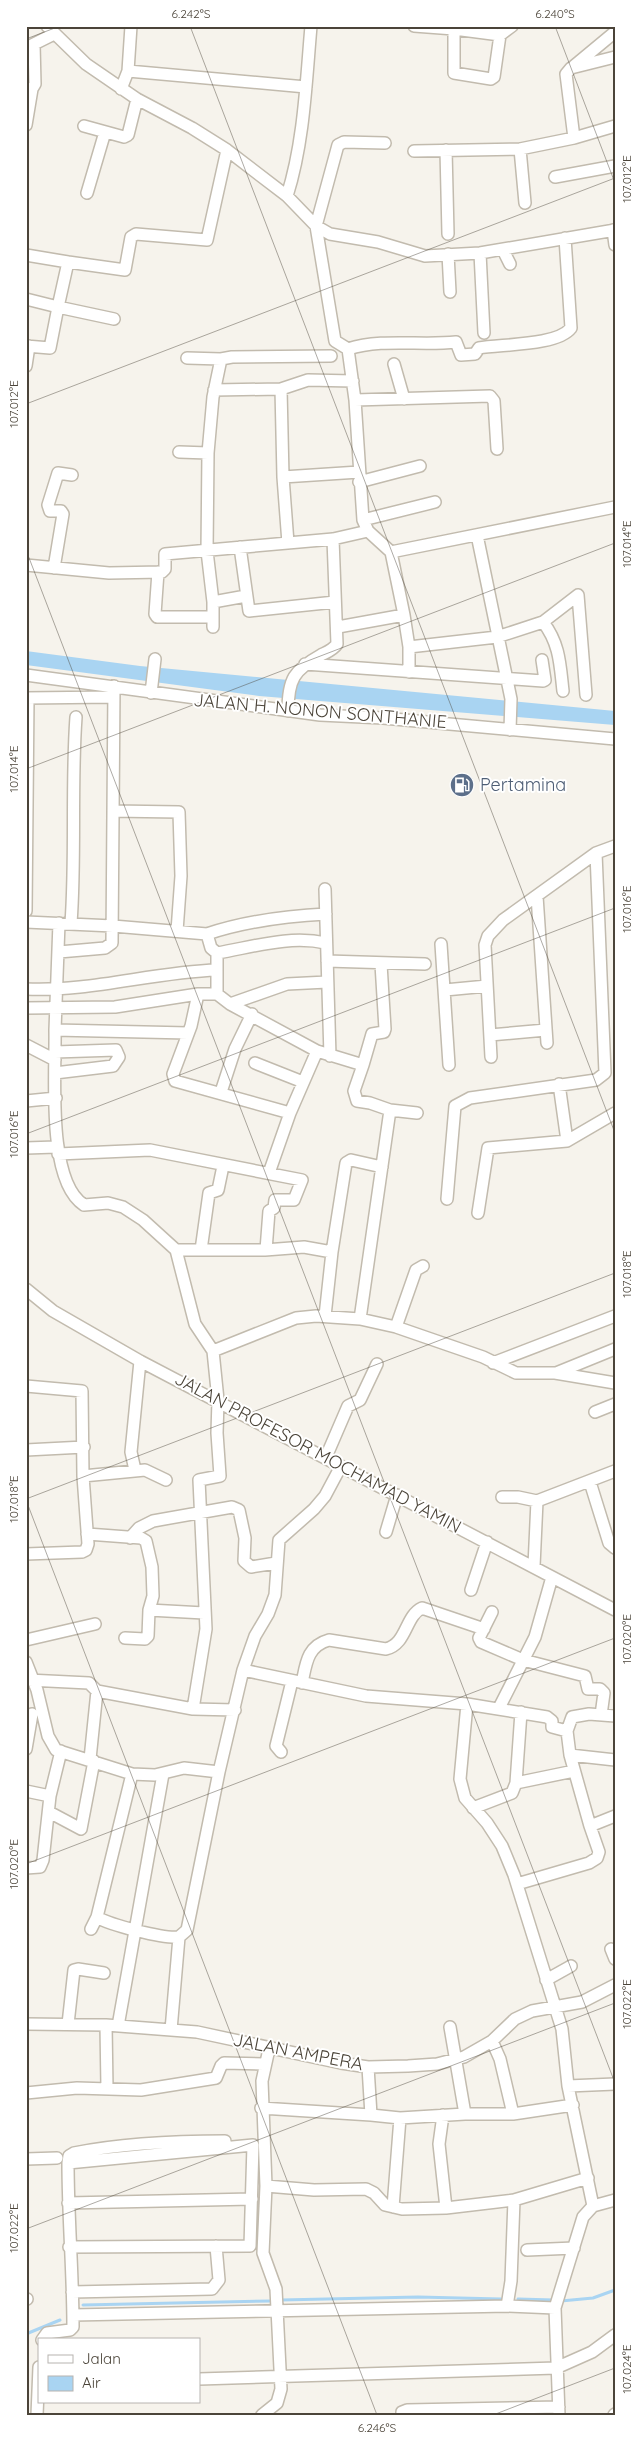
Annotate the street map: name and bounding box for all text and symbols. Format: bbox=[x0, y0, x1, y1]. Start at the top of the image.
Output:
text: 6.242°S bbox=[172, 6, 211, 21]
text: 6.240°S bbox=[535, 6, 575, 21]
text: 107.012°E bbox=[619, 155, 634, 203]
text: 107.012°E bbox=[6, 380, 21, 428]
text: 107.014°E bbox=[619, 520, 634, 568]
street label: JALAN H. NONON SONTHANIE bbox=[192, 688, 448, 733]
text: 107.014°E bbox=[6, 745, 21, 793]
fuel station icon: Pertamina bbox=[449, 772, 475, 798]
place label: Pertamina bbox=[480, 773, 566, 796]
text: 107.016°E bbox=[619, 885, 634, 933]
text: 107.016°E bbox=[6, 1110, 21, 1158]
text: 107.018°E bbox=[619, 1250, 634, 1298]
street label: JALAN PROFESOR MOCHAMAD YAMIN bbox=[171, 1367, 466, 1538]
text: 107.018°E bbox=[6, 1475, 21, 1523]
text: 107.020°E bbox=[619, 1614, 634, 1664]
text: 107.020°E bbox=[6, 1839, 21, 1889]
text: 107.022°E bbox=[619, 1979, 634, 2029]
street label: JALAN AMPERA bbox=[231, 2028, 365, 2075]
text: 107.022°E bbox=[6, 2203, 21, 2253]
legend bbox=[38, 2338, 200, 2404]
text: 107.024°E bbox=[619, 2344, 634, 2394]
text: Jalan bbox=[82, 2349, 121, 2368]
text: Air bbox=[82, 2373, 101, 2392]
text: 6.246°S bbox=[358, 2420, 397, 2435]

